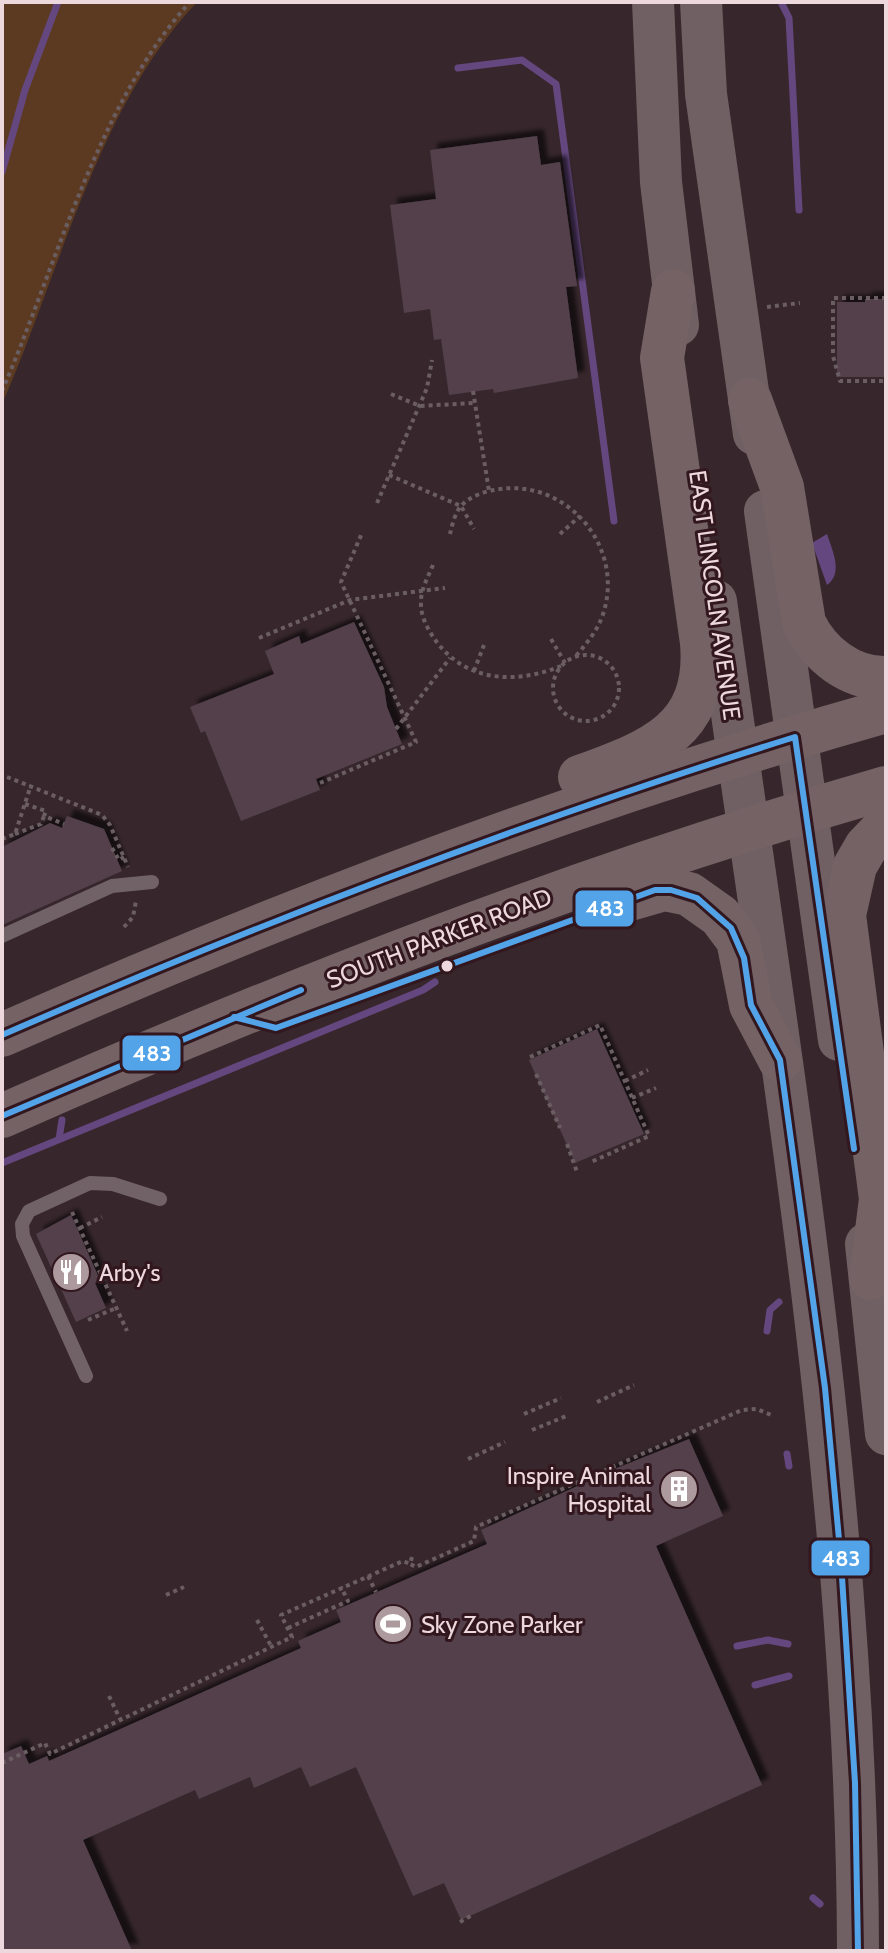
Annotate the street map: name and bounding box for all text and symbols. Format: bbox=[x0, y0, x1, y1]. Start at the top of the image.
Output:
street label: EAST LINCOLN AVENUE bbox=[683, 468, 747, 722]
street label: SOUTH PARKER ROAD bbox=[322, 882, 556, 994]
line badge: 483 bbox=[574, 889, 635, 928]
text: 483 bbox=[586, 895, 624, 922]
unlabelled marker bbox=[439, 958, 455, 974]
line badge: 483 bbox=[121, 1034, 182, 1072]
text: 483 bbox=[133, 1040, 171, 1067]
restaurant icon: Arby's bbox=[50, 1251, 92, 1293]
place label: Arby's bbox=[99, 1258, 160, 1287]
place label: Inspire Animal Hospital bbox=[507, 1461, 651, 1518]
building icon: Inspire Animal Hospital bbox=[658, 1468, 700, 1510]
line badge: 483 bbox=[810, 1539, 871, 1577]
text: 483 bbox=[822, 1545, 860, 1572]
sports icon: Sky Zone Parker bbox=[372, 1603, 414, 1645]
place label: Sky Zone Parker bbox=[421, 1610, 583, 1639]

